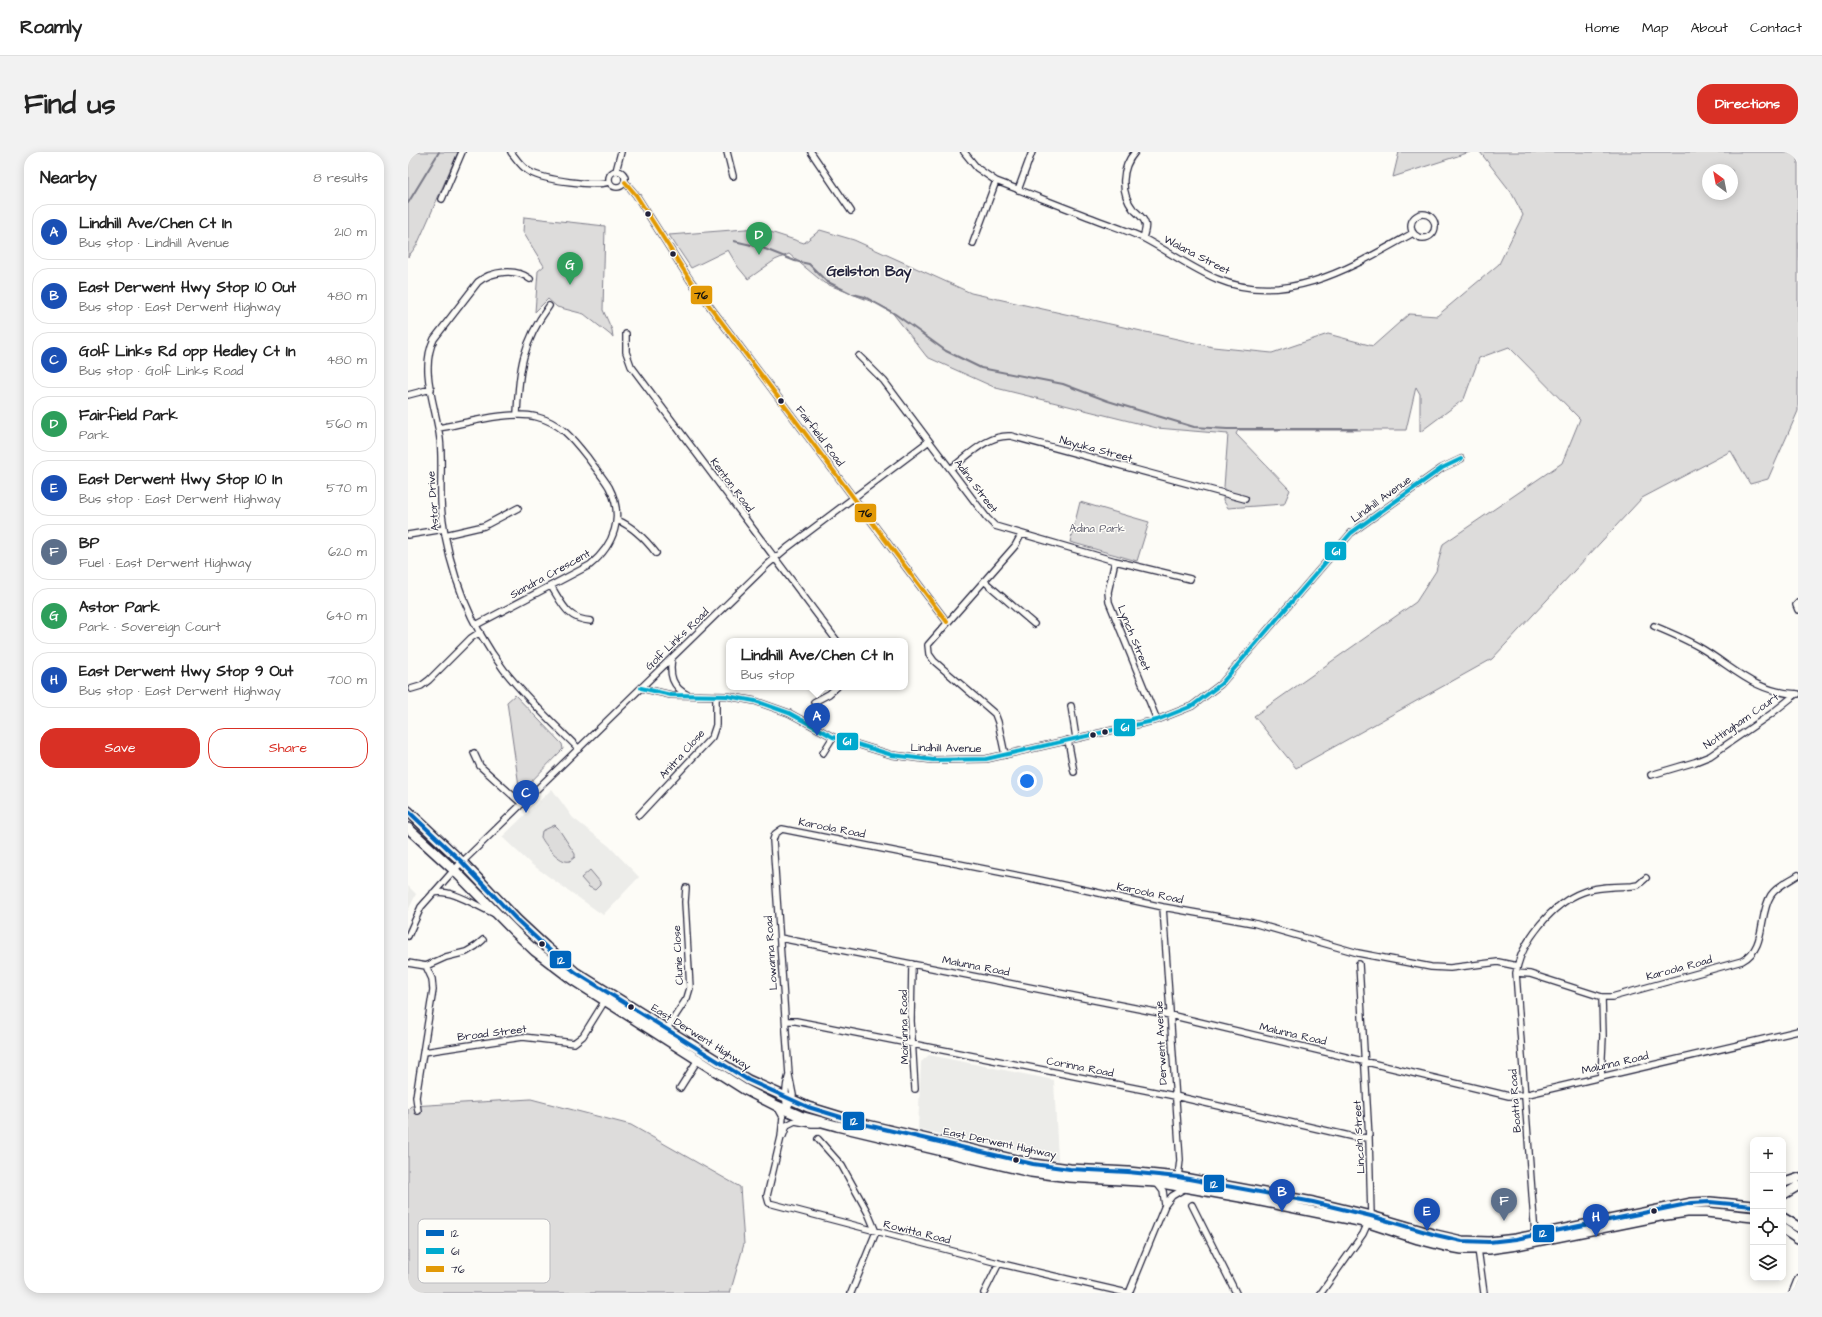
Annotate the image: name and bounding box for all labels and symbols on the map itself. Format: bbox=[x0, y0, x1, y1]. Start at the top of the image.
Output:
north arrow bbox=[1702, 164, 1738, 200]
unlabelled marker bbox=[643, 209, 653, 219]
pin: D bbox=[746, 222, 772, 255]
street label: Walana Street bbox=[1161, 232, 1233, 278]
unlabelled marker bbox=[668, 249, 678, 259]
pin: G bbox=[557, 252, 583, 285]
district label: Geilston Bay bbox=[826, 261, 912, 283]
line badge: 76 bbox=[690, 285, 713, 305]
text: 76 bbox=[693, 288, 708, 303]
unlabelled marker bbox=[776, 396, 786, 406]
street label: Fairfield Road bbox=[792, 403, 848, 470]
street label: Nayuka Street bbox=[1058, 432, 1135, 467]
street label: Kenton Road bbox=[707, 455, 757, 515]
street label: Adina Street bbox=[951, 456, 1002, 516]
street label: Astor Drive bbox=[423, 470, 443, 532]
street label: Lindhill Avenue bbox=[1348, 472, 1414, 526]
line badge: 76 bbox=[854, 503, 877, 523]
text: 76 bbox=[857, 506, 872, 521]
park label: Adina Park bbox=[1069, 521, 1125, 536]
line badge: 61 bbox=[1324, 541, 1347, 561]
text: 61 bbox=[1332, 544, 1341, 559]
street label: Siandra Crescent bbox=[507, 545, 593, 602]
street label: Lynch Street bbox=[1113, 603, 1154, 674]
street label: Golf Links Road bbox=[642, 604, 712, 673]
street label: Nottingham Court bbox=[1700, 689, 1783, 753]
pin: A bbox=[804, 703, 830, 736]
line badge: 61 bbox=[1113, 718, 1136, 737]
text: 61 bbox=[1121, 720, 1130, 735]
street label: Anitra Close bbox=[656, 726, 708, 782]
unlabelled marker bbox=[1100, 727, 1110, 737]
unlabelled marker bbox=[1088, 730, 1098, 740]
line badge: 61 bbox=[836, 732, 859, 751]
text: 61 bbox=[843, 734, 852, 749]
street label: Lindhill Avenue bbox=[910, 740, 982, 756]
your location bbox=[1017, 771, 1037, 791]
pin: C bbox=[513, 780, 539, 813]
street label: Karoola Road bbox=[797, 814, 867, 842]
street label: Karoola Road bbox=[1115, 879, 1185, 907]
street label: Lowanna Road bbox=[761, 915, 781, 991]
street label: Clunie Close bbox=[669, 925, 687, 985]
unlabelled marker bbox=[537, 939, 547, 949]
line badge: 12 bbox=[549, 950, 572, 969]
street label: Malunna Road bbox=[941, 952, 1011, 980]
street label: Karoola Road bbox=[1644, 952, 1714, 984]
text: 12 bbox=[557, 953, 566, 968]
street label: Moirunna Road bbox=[896, 989, 912, 1065]
street label: East Derwent Highway bbox=[648, 1000, 754, 1075]
street label: Derwent Avenue bbox=[1151, 1001, 1171, 1085]
unlabelled marker bbox=[626, 1002, 636, 1012]
street label: Malunna Road bbox=[1258, 1019, 1328, 1049]
street label: Broad Street bbox=[457, 1021, 528, 1045]
street label: Malunna Road bbox=[1580, 1048, 1650, 1078]
street label: Corinna Road bbox=[1045, 1053, 1115, 1081]
street label: Boatta Road bbox=[1505, 1068, 1525, 1133]
street label: Lincoln Street bbox=[1350, 1099, 1368, 1174]
line badge: 12 bbox=[842, 1111, 865, 1131]
text: 12 bbox=[850, 1114, 859, 1129]
street label: East Derwent Highway bbox=[942, 1124, 1058, 1163]
unlabelled marker bbox=[1011, 1155, 1021, 1165]
line badge: 12 bbox=[1203, 1174, 1225, 1193]
text: 12 bbox=[1210, 1177, 1219, 1192]
pin: B bbox=[1269, 1179, 1295, 1212]
pin: F bbox=[1491, 1188, 1517, 1221]
pin: E bbox=[1414, 1198, 1440, 1231]
pin: H bbox=[1583, 1204, 1609, 1237]
unlabelled marker bbox=[1649, 1206, 1659, 1216]
street label: Rowitta Road bbox=[882, 1216, 953, 1248]
legend bbox=[418, 1219, 550, 1283]
line badge: 12 bbox=[1532, 1224, 1555, 1243]
text: 12 bbox=[451, 1226, 459, 1241]
text: 12 bbox=[1539, 1226, 1548, 1241]
text: 61 bbox=[451, 1244, 460, 1259]
text: 76 bbox=[451, 1262, 465, 1277]

